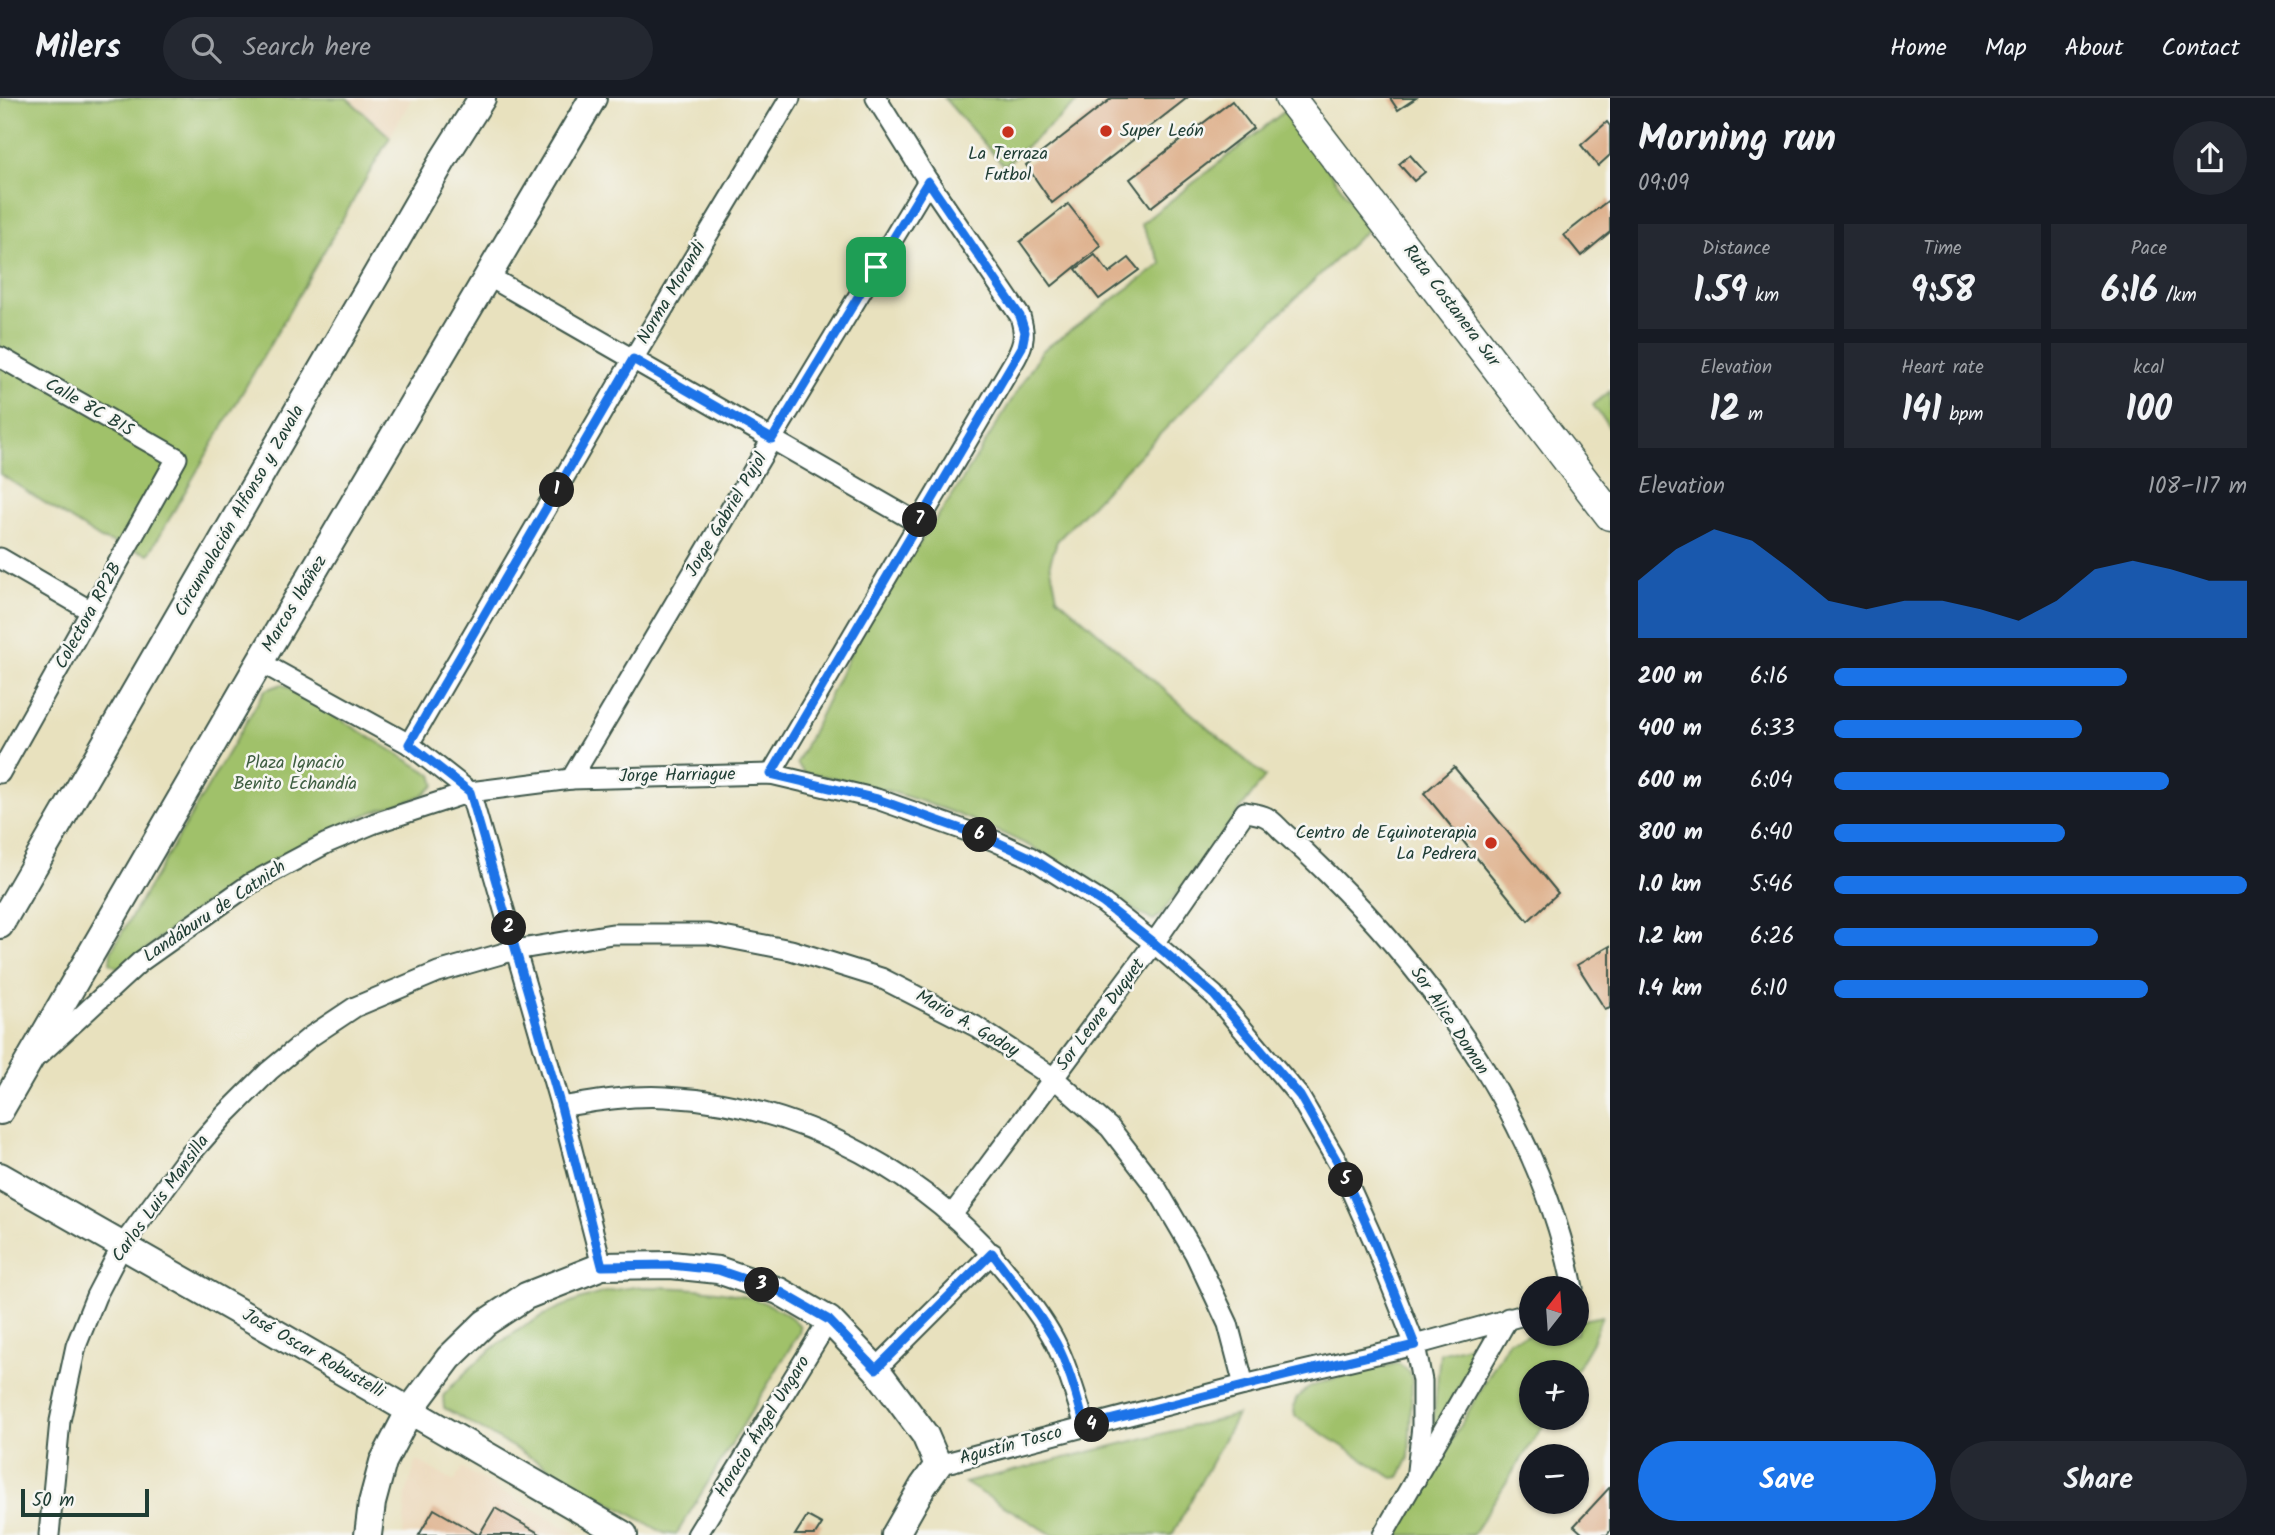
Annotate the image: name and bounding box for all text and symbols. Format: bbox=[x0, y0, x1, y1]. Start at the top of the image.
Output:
search box bbox=[163, 17, 653, 80]
text: Milers bbox=[35, 22, 121, 75]
text: Search here bbox=[243, 27, 371, 69]
icon: search bbox=[187, 29, 225, 67]
text: Home bbox=[1890, 29, 1947, 68]
text: Map bbox=[1985, 29, 2027, 68]
text: About bbox=[2065, 29, 2123, 68]
text: Contact bbox=[2161, 29, 2240, 68]
text: Morning run bbox=[1638, 110, 1836, 170]
place label: Super León bbox=[1120, 117, 1204, 146]
button: share bbox=[2173, 121, 2247, 195]
marker: Super León bbox=[1098, 123, 1114, 139]
marker: La Terraza Futbol bbox=[1000, 124, 1016, 140]
place label: La Terraza Futbol bbox=[968, 140, 1048, 190]
text: 09:09 bbox=[1638, 166, 1689, 202]
text: Distance bbox=[1702, 234, 1770, 264]
text: Time bbox=[1923, 234, 1962, 264]
text: Pace bbox=[2131, 234, 2167, 264]
street label: Norma Morandi bbox=[630, 235, 715, 350]
pin bbox=[846, 237, 906, 297]
street label: Ruta Costanera Sur bbox=[1395, 238, 1508, 374]
icon: arrive bbox=[857, 248, 895, 286]
text: 1.59 bbox=[1693, 264, 1747, 320]
text: 9:58 bbox=[1910, 264, 1975, 320]
text: 6:16 bbox=[2101, 264, 2158, 320]
text: km bbox=[1747, 281, 1779, 311]
text: /km bbox=[2158, 281, 2197, 311]
text: Elevation bbox=[1700, 353, 1772, 383]
text: Heart rate bbox=[1901, 353, 1984, 383]
text: kcal bbox=[2133, 353, 2164, 383]
street label: Calle 8C BIS bbox=[39, 371, 139, 445]
text: 12 bbox=[1709, 383, 1740, 439]
text: 141 bbox=[1901, 383, 1942, 439]
text: 100 bbox=[2126, 383, 2172, 439]
street label: Circunvalación Alfonso y Zavala bbox=[167, 400, 313, 622]
text: m bbox=[1740, 400, 1763, 430]
text: bpm bbox=[1942, 400, 1984, 430]
street label: Jorge Gabriel Pujol bbox=[678, 447, 776, 583]
text: Elevation bbox=[1638, 469, 1725, 505]
text: 108–117 m bbox=[2148, 469, 2247, 505]
pin: 1 bbox=[540, 472, 574, 508]
text: 1 bbox=[554, 474, 559, 504]
pin: 7 bbox=[902, 502, 937, 538]
text: 7 bbox=[915, 504, 924, 534]
street label: Marcos Ibáñez bbox=[255, 550, 335, 658]
street label: Colectora RP2B bbox=[48, 557, 130, 675]
text: 200 m bbox=[1638, 659, 1703, 695]
text: 6:16 bbox=[1750, 659, 1788, 695]
text: 400 m bbox=[1638, 711, 1702, 747]
text: 6:33 bbox=[1750, 711, 1795, 747]
park label: Plaza Ignacio Benito Echandía bbox=[233, 749, 357, 799]
street label: Jorge Harriague bbox=[618, 760, 736, 792]
text: 600 m bbox=[1638, 763, 1702, 799]
text: 6:04 bbox=[1750, 763, 1793, 799]
text: 800 m bbox=[1638, 815, 1703, 851]
text: 6:40 bbox=[1750, 815, 1793, 851]
pin: 6 bbox=[962, 818, 998, 852]
text: 6 bbox=[974, 819, 985, 849]
place label: Centro de Equinoterapia La Pedrera bbox=[1295, 819, 1477, 869]
marker: Centro de Equinoterapia La Pedrera bbox=[1483, 835, 1499, 851]
street label: Landáburu de Catnich bbox=[138, 853, 292, 971]
text: 1.0 km bbox=[1638, 867, 1701, 903]
text: 5:46 bbox=[1750, 867, 1793, 903]
pin: 2 bbox=[491, 910, 526, 946]
text: 2 bbox=[503, 912, 514, 942]
text: 1.2 km bbox=[1638, 919, 1703, 955]
text: 6:26 bbox=[1750, 919, 1795, 955]
street label: Sor Leone Duquet bbox=[1049, 952, 1154, 1077]
street label: Sor Alice Domon bbox=[1402, 961, 1496, 1081]
text: 1.4 km bbox=[1638, 971, 1702, 1007]
text: 6:10 bbox=[1750, 971, 1787, 1007]
street label: Mario A. Godoy bbox=[910, 983, 1025, 1066]
street label: Carlos Luis Mansilla bbox=[105, 1129, 217, 1269]
pin: 5 bbox=[1328, 1162, 1364, 1198]
text: 5 bbox=[1341, 1164, 1350, 1194]
pin: 3 bbox=[744, 1268, 780, 1302]
text: 3 bbox=[756, 1269, 767, 1299]
north arrow bbox=[1519, 1276, 1589, 1346]
map controls bbox=[1519, 1276, 1589, 1514]
street label: José Oscar Robustelli bbox=[236, 1301, 390, 1407]
street label: Horacio Ángel Ungaro bbox=[708, 1350, 818, 1504]
button: + bbox=[1519, 1360, 1589, 1430]
pin: 4 bbox=[1074, 1408, 1110, 1442]
text: 4 bbox=[1086, 1409, 1097, 1439]
street label: Agustín Tosco bbox=[956, 1418, 1066, 1474]
button: Save bbox=[1638, 1441, 1936, 1521]
button: Share bbox=[1950, 1441, 2247, 1521]
button: − bbox=[1519, 1444, 1589, 1514]
scale bar bbox=[21, 1486, 149, 1518]
text: 50 m bbox=[32, 1486, 74, 1516]

